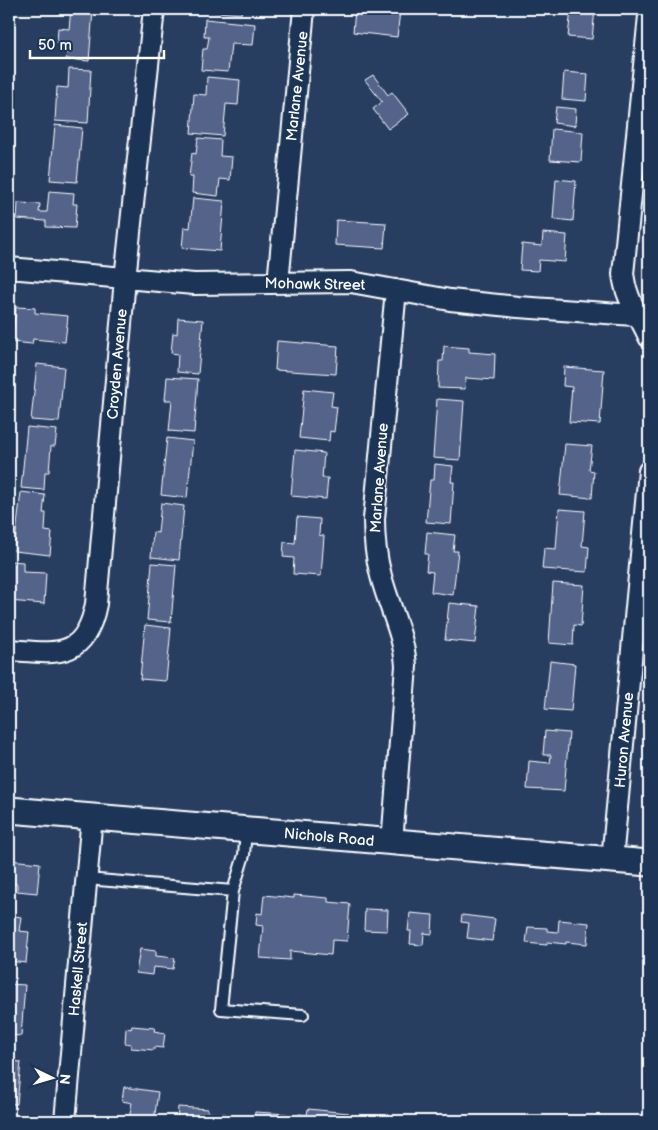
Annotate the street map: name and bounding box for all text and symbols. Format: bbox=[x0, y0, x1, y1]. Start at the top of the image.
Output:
scale bar bbox=[30, 28, 164, 60]
street label: Marlane Avenue bbox=[282, 30, 313, 142]
text: 50 m bbox=[38, 36, 72, 55]
street label: Mohawk Street bbox=[265, 274, 366, 295]
street label: Croyden Avenue bbox=[103, 308, 132, 420]
street label: Marlane Avenue bbox=[366, 422, 393, 534]
street label: Huron Avenue bbox=[611, 691, 638, 789]
street label: Nichols Road bbox=[283, 824, 375, 851]
street label: Haskell Street bbox=[65, 921, 92, 1017]
north arrow bbox=[28, 1052, 78, 1102]
text: N bbox=[56, 1073, 73, 1085]

